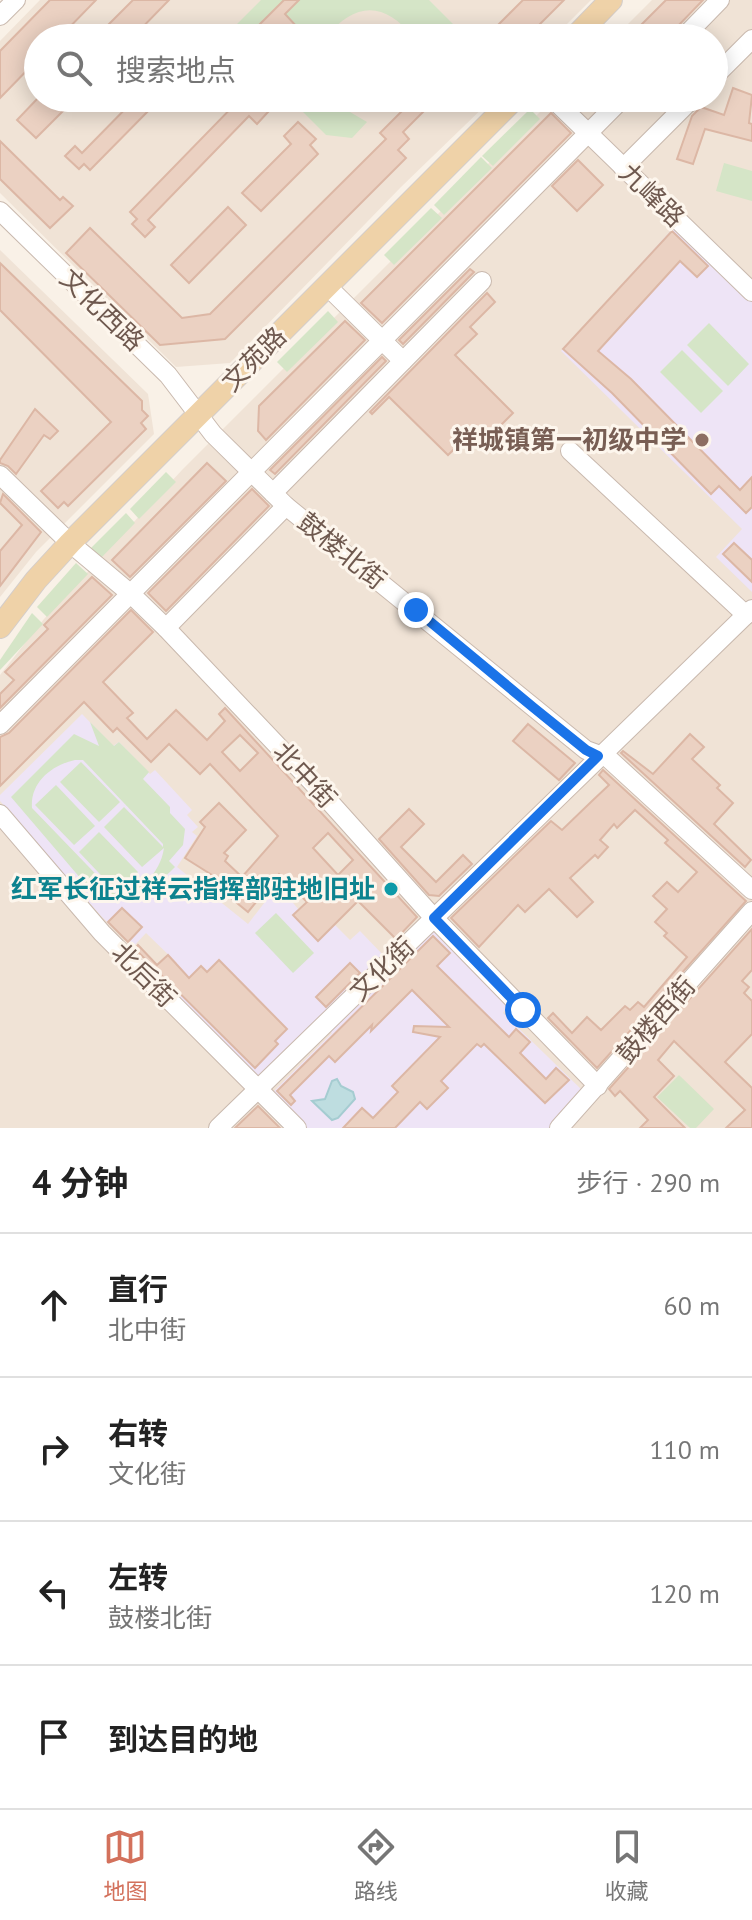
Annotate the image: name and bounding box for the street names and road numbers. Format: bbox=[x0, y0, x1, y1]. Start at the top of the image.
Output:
street label: 九峰路 bbox=[613, 156, 692, 234]
street label: 文化西路 bbox=[53, 262, 151, 358]
street label: 文苑路 bbox=[214, 319, 293, 398]
street label: 鼓楼北街 bbox=[292, 505, 393, 596]
street label: 北中街 bbox=[267, 735, 344, 814]
street label: 文化街 bbox=[342, 930, 421, 1008]
street label: 北后街 bbox=[105, 935, 184, 1014]
street label: 鼓楼西街 bbox=[609, 970, 702, 1070]

